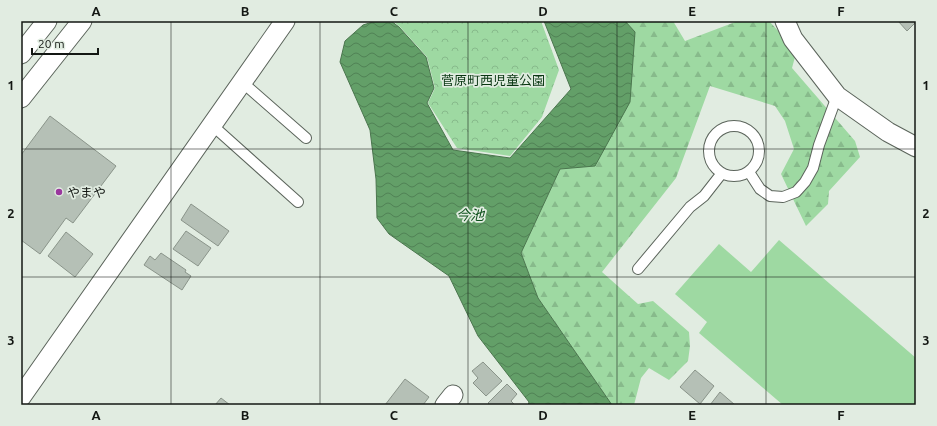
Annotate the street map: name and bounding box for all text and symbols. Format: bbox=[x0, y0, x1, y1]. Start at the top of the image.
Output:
text: A bbox=[91, 4, 101, 18]
text: B bbox=[241, 4, 250, 18]
text: C bbox=[390, 4, 399, 18]
text: D bbox=[538, 4, 548, 18]
text: E bbox=[688, 4, 696, 18]
text: F bbox=[837, 4, 845, 18]
scale bar bbox=[32, 30, 98, 56]
text: 20 m bbox=[38, 37, 65, 50]
park label: 菅原町西児童公園 bbox=[441, 73, 545, 87]
text: 1 bbox=[7, 78, 15, 92]
text: 1 bbox=[922, 78, 930, 92]
place label: やまや bbox=[67, 185, 106, 199]
marker: やまや bbox=[54, 187, 64, 197]
text: 2 bbox=[7, 206, 15, 220]
text: 2 bbox=[922, 206, 930, 220]
water label: 今池 bbox=[456, 207, 486, 223]
text: 3 bbox=[7, 333, 15, 347]
text: 3 bbox=[922, 333, 930, 347]
text: A bbox=[91, 408, 101, 422]
text: B bbox=[241, 408, 250, 422]
text: C bbox=[390, 408, 399, 422]
text: D bbox=[538, 408, 548, 422]
text: E bbox=[688, 408, 696, 422]
text: F bbox=[837, 408, 845, 422]

